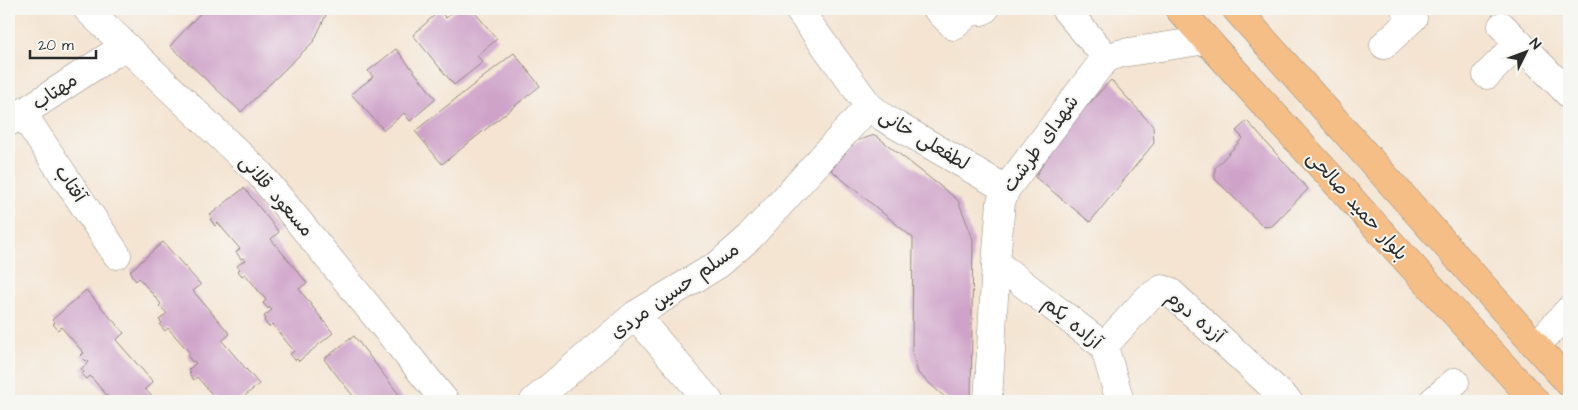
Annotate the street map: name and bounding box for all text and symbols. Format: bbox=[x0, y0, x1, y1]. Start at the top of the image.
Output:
scale bar bbox=[30, 28, 96, 60]
north arrow bbox=[1500, 28, 1550, 78]
text: N bbox=[1525, 34, 1545, 54]
text: 20 m bbox=[38, 35, 74, 56]
street label: مهتاب bbox=[27, 67, 83, 117]
street label: شهدای طرشت bbox=[996, 90, 1086, 198]
street label: لطفعلی خانی bbox=[874, 102, 974, 178]
street label: بلوار حمید صالحی bbox=[1300, 145, 1414, 267]
street label: مسعود قلانی bbox=[233, 149, 319, 243]
street label: آفتاب bbox=[48, 160, 93, 209]
street label: مسلم حسین مردی bbox=[605, 236, 745, 346]
street label: آزده دوم bbox=[1160, 284, 1231, 350]
street label: آزاده یکم bbox=[1037, 290, 1108, 357]

